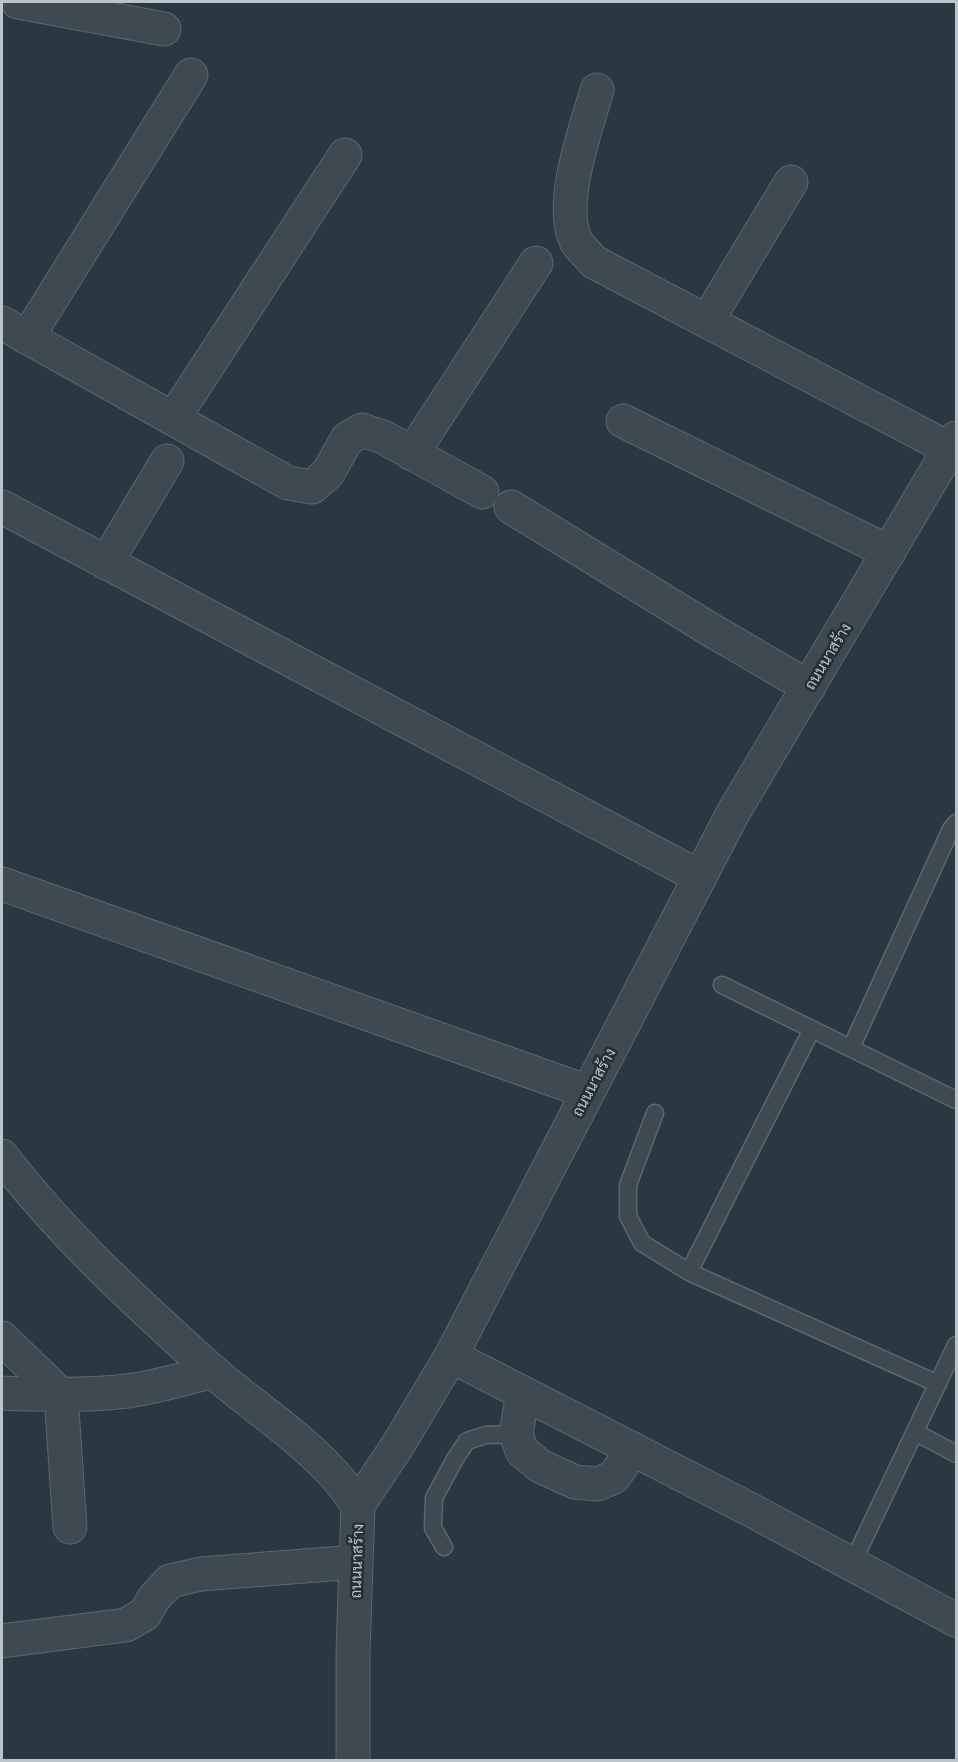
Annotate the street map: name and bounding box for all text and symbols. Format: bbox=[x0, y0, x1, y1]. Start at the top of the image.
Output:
street label: ถนนนาสร้าง bbox=[800, 619, 854, 693]
street label: ถนนนาสร้าง bbox=[568, 1045, 618, 1119]
street label: ถนนนาสร้าง bbox=[346, 1523, 366, 1599]

